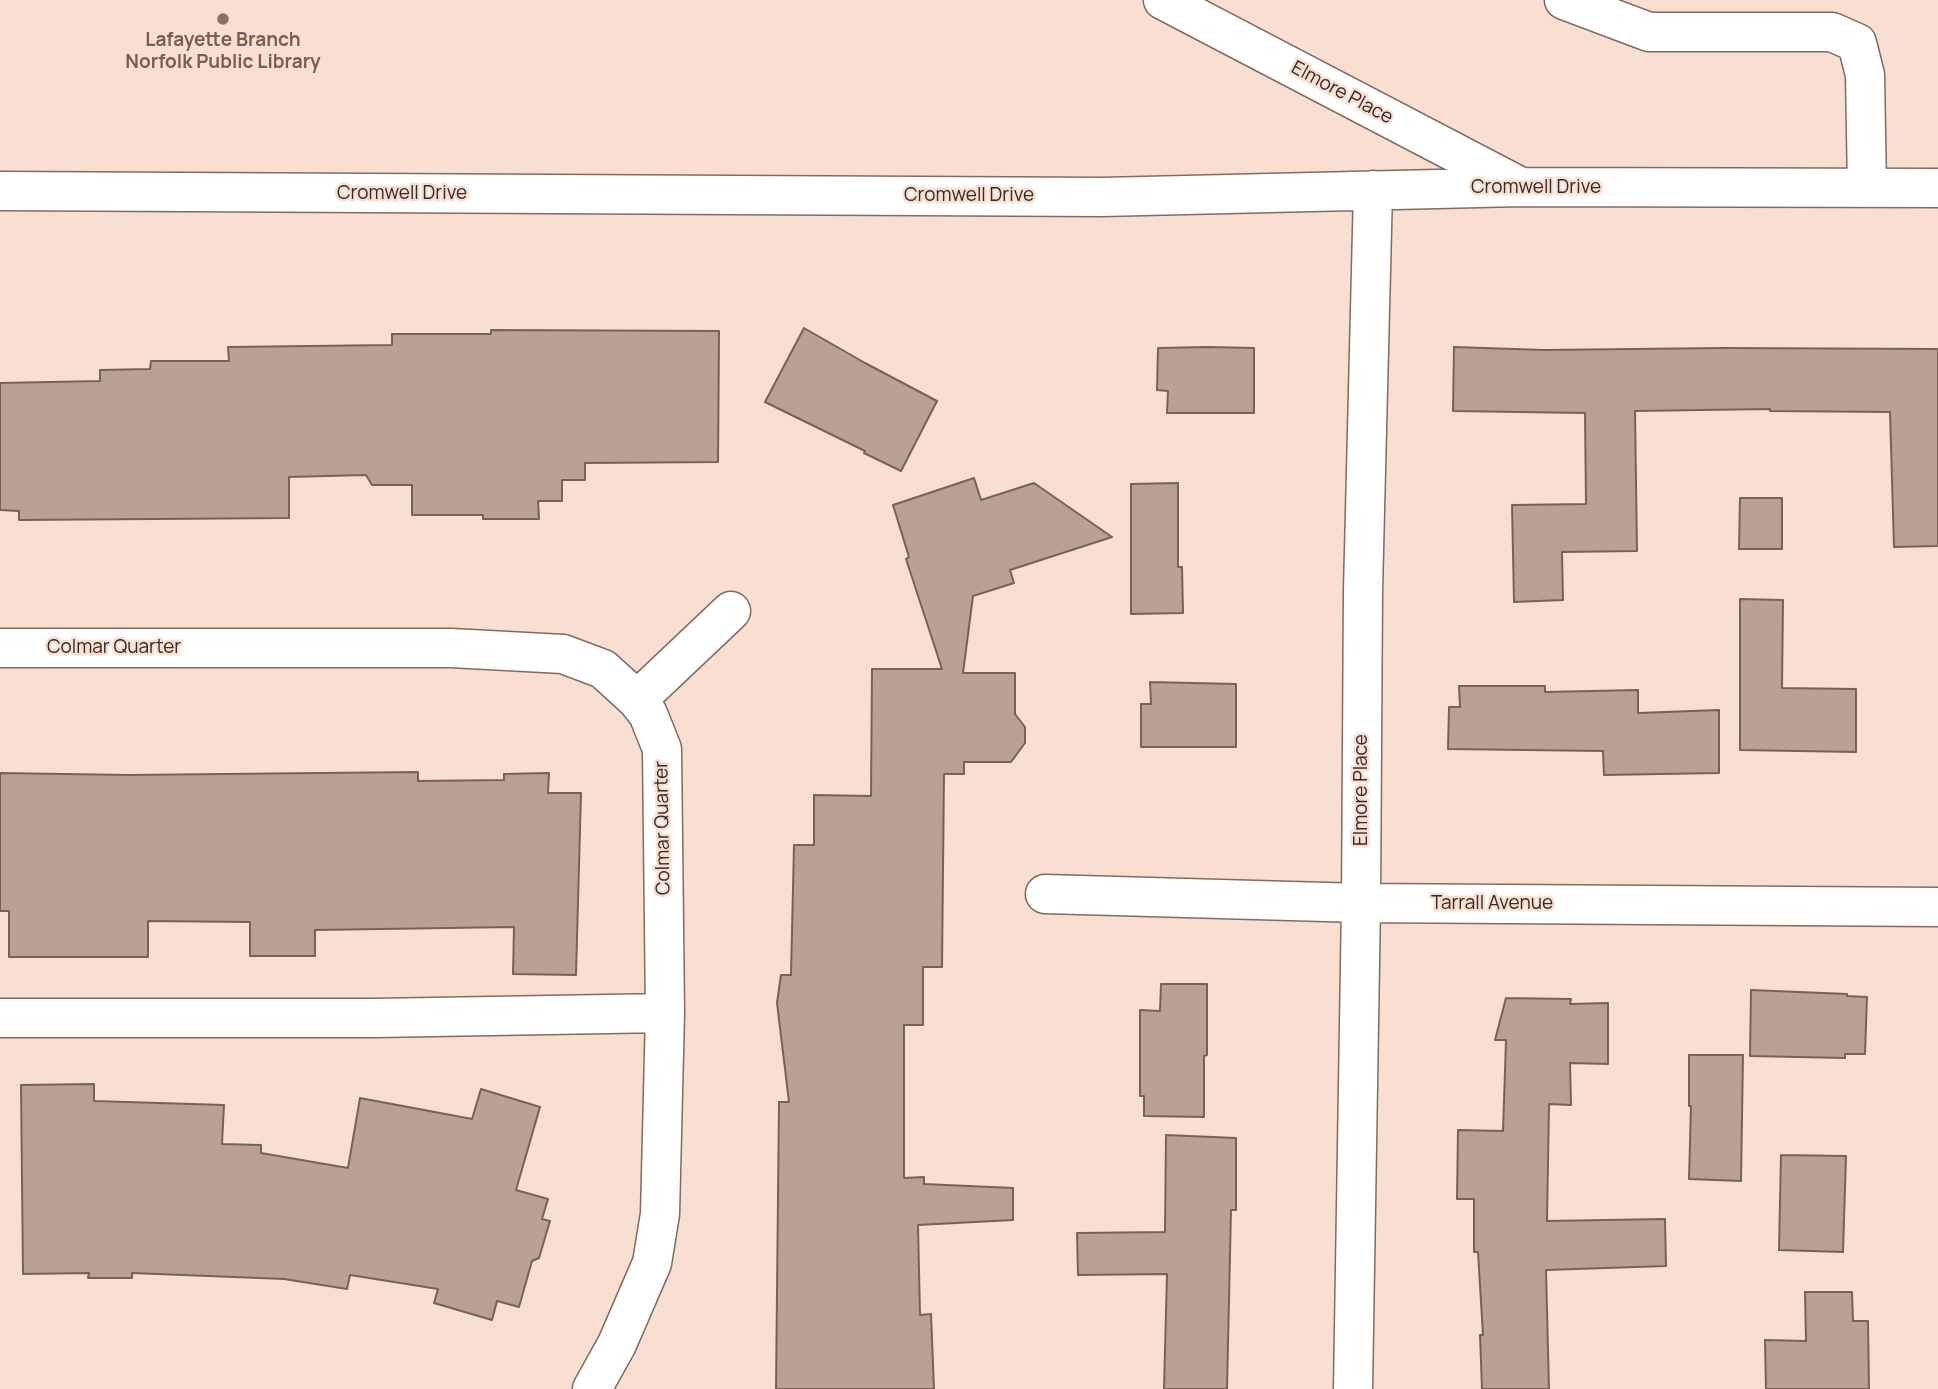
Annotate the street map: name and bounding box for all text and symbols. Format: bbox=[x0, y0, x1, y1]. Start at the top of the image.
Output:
marker: Lafayette Branch Norfolk Public Library bbox=[215, 11, 231, 27]
place label: Lafayette Branch Norfolk Public Library bbox=[125, 30, 321, 74]
street label: Elmore Place bbox=[1287, 57, 1397, 129]
street label: Cromwell Drive bbox=[1471, 177, 1601, 199]
street label: Cromwell Drive bbox=[337, 183, 467, 205]
street label: Cromwell Drive bbox=[904, 185, 1034, 207]
street label: Colmar Quarter bbox=[47, 637, 181, 659]
street label: Elmore Place bbox=[1351, 734, 1373, 846]
street label: Colmar Quarter bbox=[650, 761, 676, 895]
street label: Tarrall Avenue bbox=[1431, 893, 1553, 915]

